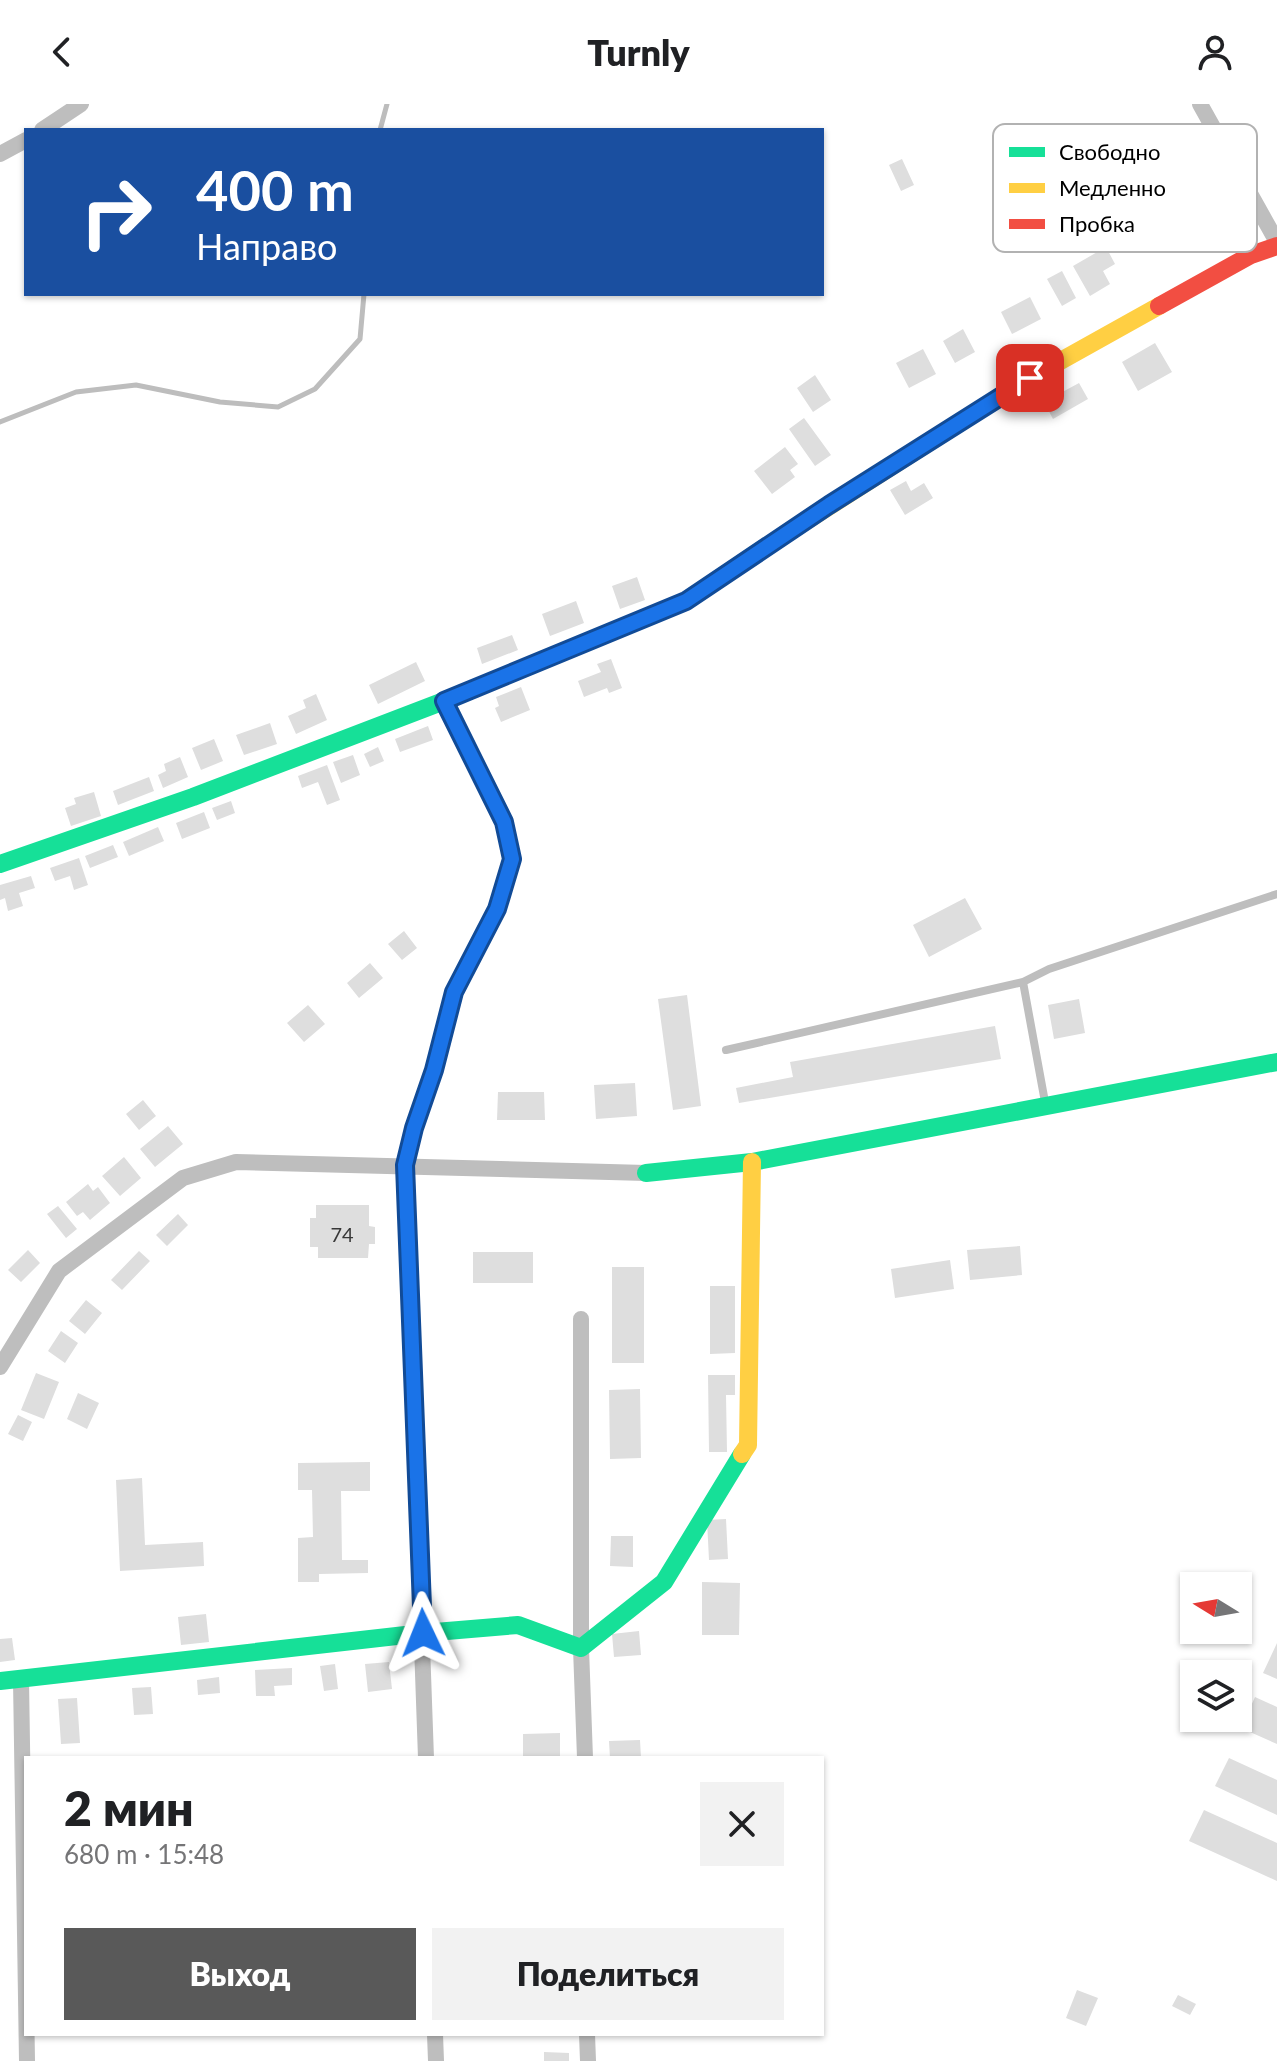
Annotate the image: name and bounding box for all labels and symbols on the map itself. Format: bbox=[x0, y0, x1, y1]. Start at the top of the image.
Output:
legend bbox=[993, 124, 1257, 252]
text: Свободно bbox=[1059, 138, 1160, 165]
text: Медленно bbox=[1059, 174, 1166, 201]
text: Пробка bbox=[1059, 210, 1135, 237]
pin bbox=[996, 344, 1064, 412]
house number: 74 bbox=[330, 1222, 354, 1246]
north arrow bbox=[1180, 1572, 1252, 1644]
position arrow bbox=[381, 1591, 465, 1675]

